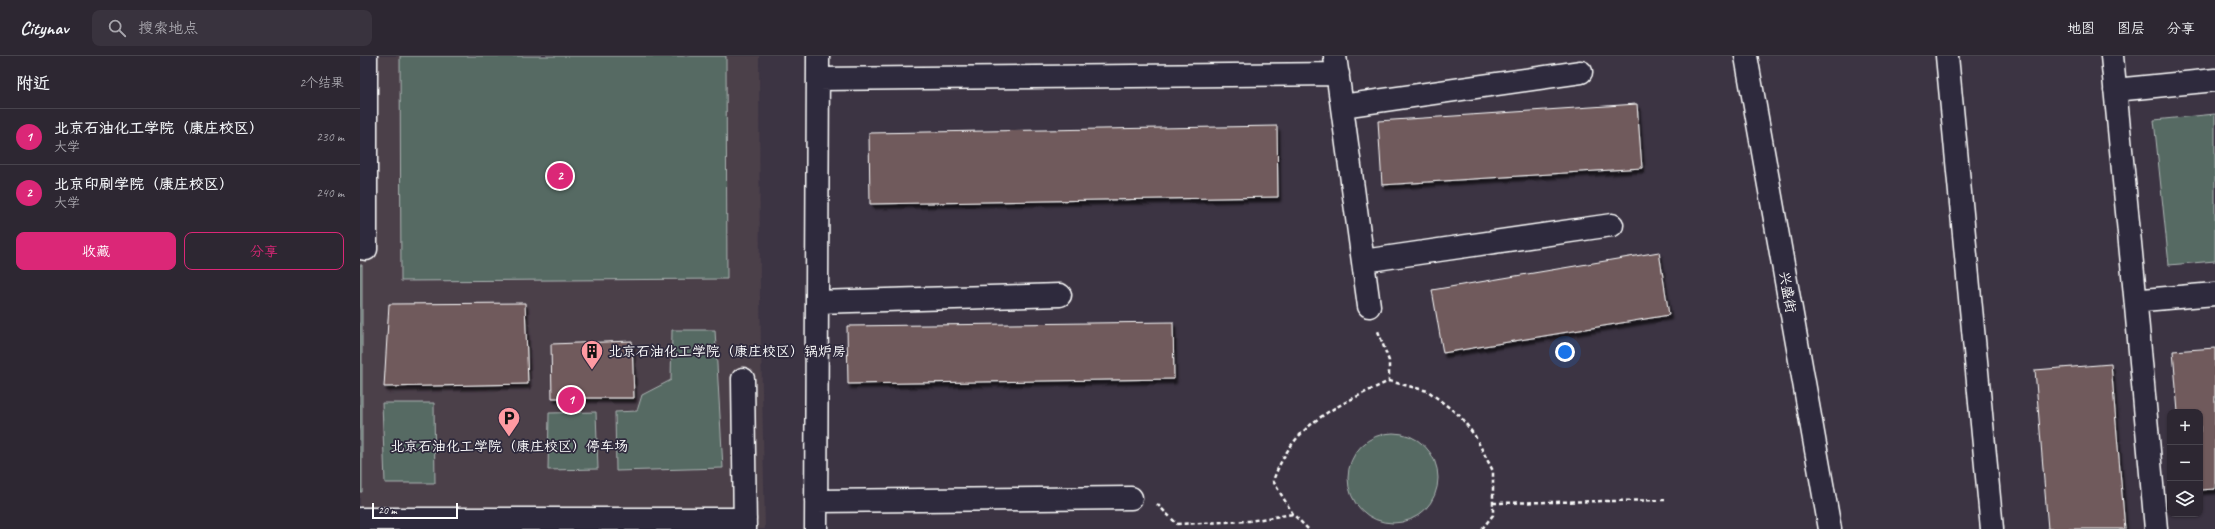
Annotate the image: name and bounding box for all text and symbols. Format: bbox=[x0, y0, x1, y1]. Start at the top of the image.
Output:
search box bbox=[92, 10, 372, 46]
text: Citynav bbox=[20, 16, 68, 40]
icon: search bbox=[106, 17, 128, 39]
text: 搜索地点 bbox=[138, 19, 198, 38]
text: 地图 bbox=[2067, 20, 2095, 37]
text: 图层 bbox=[2117, 20, 2145, 37]
text: 分享 bbox=[2167, 20, 2195, 37]
text: 附近 bbox=[16, 73, 50, 94]
text: 2个结果 bbox=[299, 75, 344, 91]
text: 北京石油化工学院（康庄校区） bbox=[54, 119, 264, 138]
text: 1 bbox=[26, 129, 32, 145]
text: 230 m bbox=[316, 129, 344, 145]
text: 大学 bbox=[54, 139, 80, 155]
pin: 2 bbox=[547, 161, 573, 191]
text: 北京印刷学院（康庄校区） bbox=[54, 175, 234, 194]
text: 2 bbox=[26, 185, 32, 201]
text: 240 m bbox=[316, 185, 344, 201]
text: 大学 bbox=[54, 195, 80, 211]
button: 收藏 bbox=[16, 232, 176, 270]
button: 分享 bbox=[184, 232, 344, 270]
street label: 兴盛街 bbox=[1775, 270, 1800, 314]
building icon: 北京石油化工学院（康庄校区）锅炉房 bbox=[579, 338, 605, 371]
your location bbox=[1555, 342, 1575, 362]
place label: 北京石油化工学院（康庄校区）锅炉房 bbox=[608, 343, 846, 360]
pin: 1 bbox=[558, 385, 584, 415]
parking icon: 北京石油化工学院（康庄校区）停车场 bbox=[496, 405, 522, 438]
map controls bbox=[2167, 409, 2203, 517]
button: + bbox=[2167, 409, 2203, 445]
place label: 北京石油化工学院（康庄校区）停车场 bbox=[390, 438, 628, 455]
button: − bbox=[2167, 445, 2203, 481]
button: layers bbox=[2167, 481, 2203, 517]
scale bar bbox=[372, 501, 458, 520]
text: 20 m bbox=[378, 503, 397, 517]

